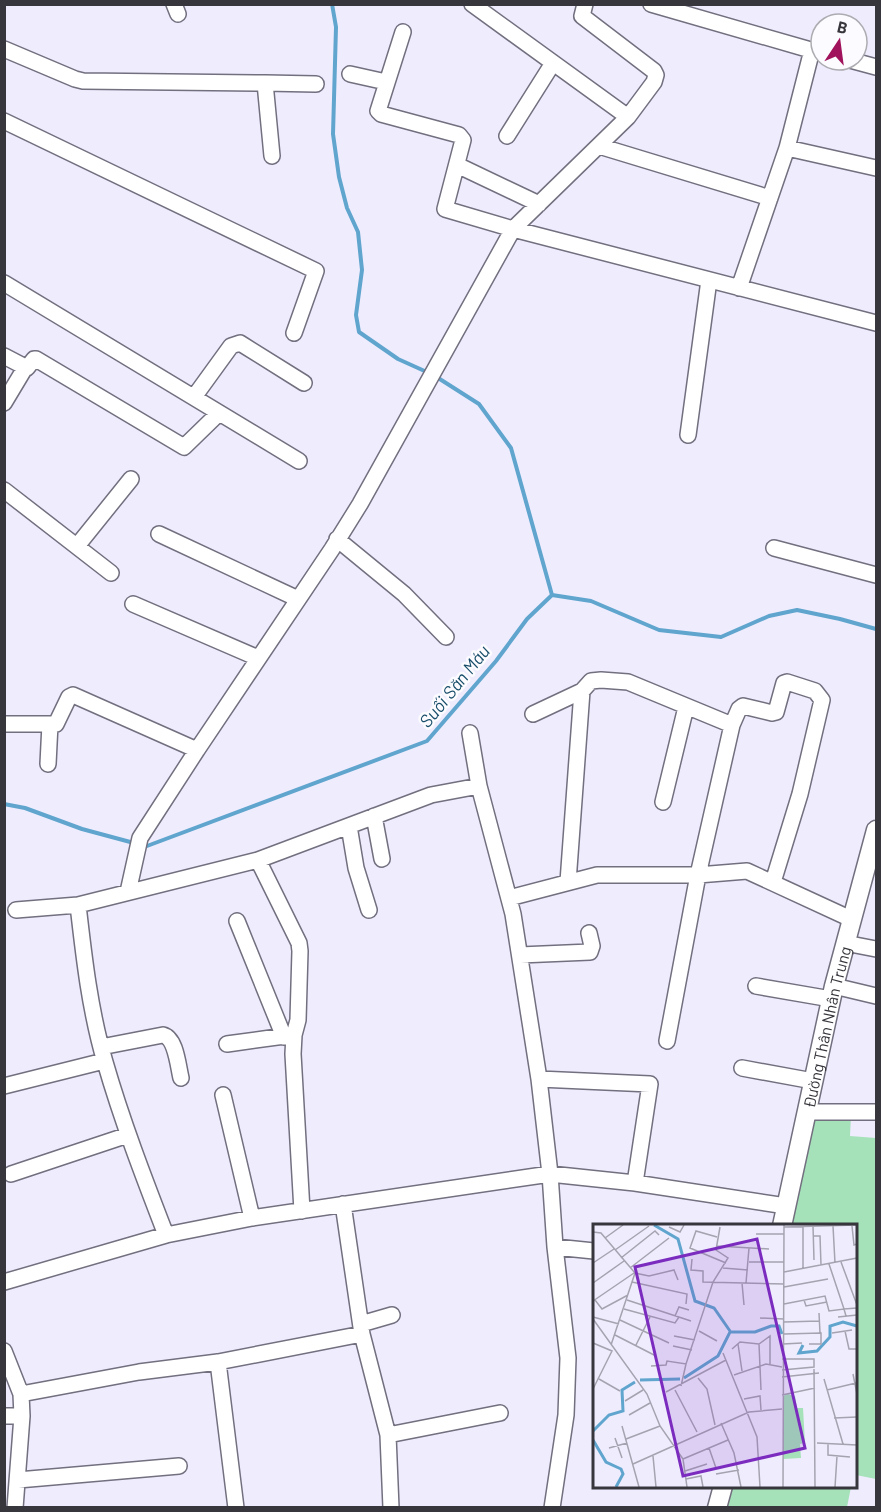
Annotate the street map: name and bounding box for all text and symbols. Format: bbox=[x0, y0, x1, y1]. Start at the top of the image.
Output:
north arrow bbox=[809, 12, 869, 72]
text: B bbox=[836, 17, 850, 37]
water label: Suối Săn Máu bbox=[414, 640, 494, 732]
street label: Đường Thân Nhân Trung bbox=[798, 944, 854, 1109]
inset map bbox=[593, 1224, 857, 1488]

